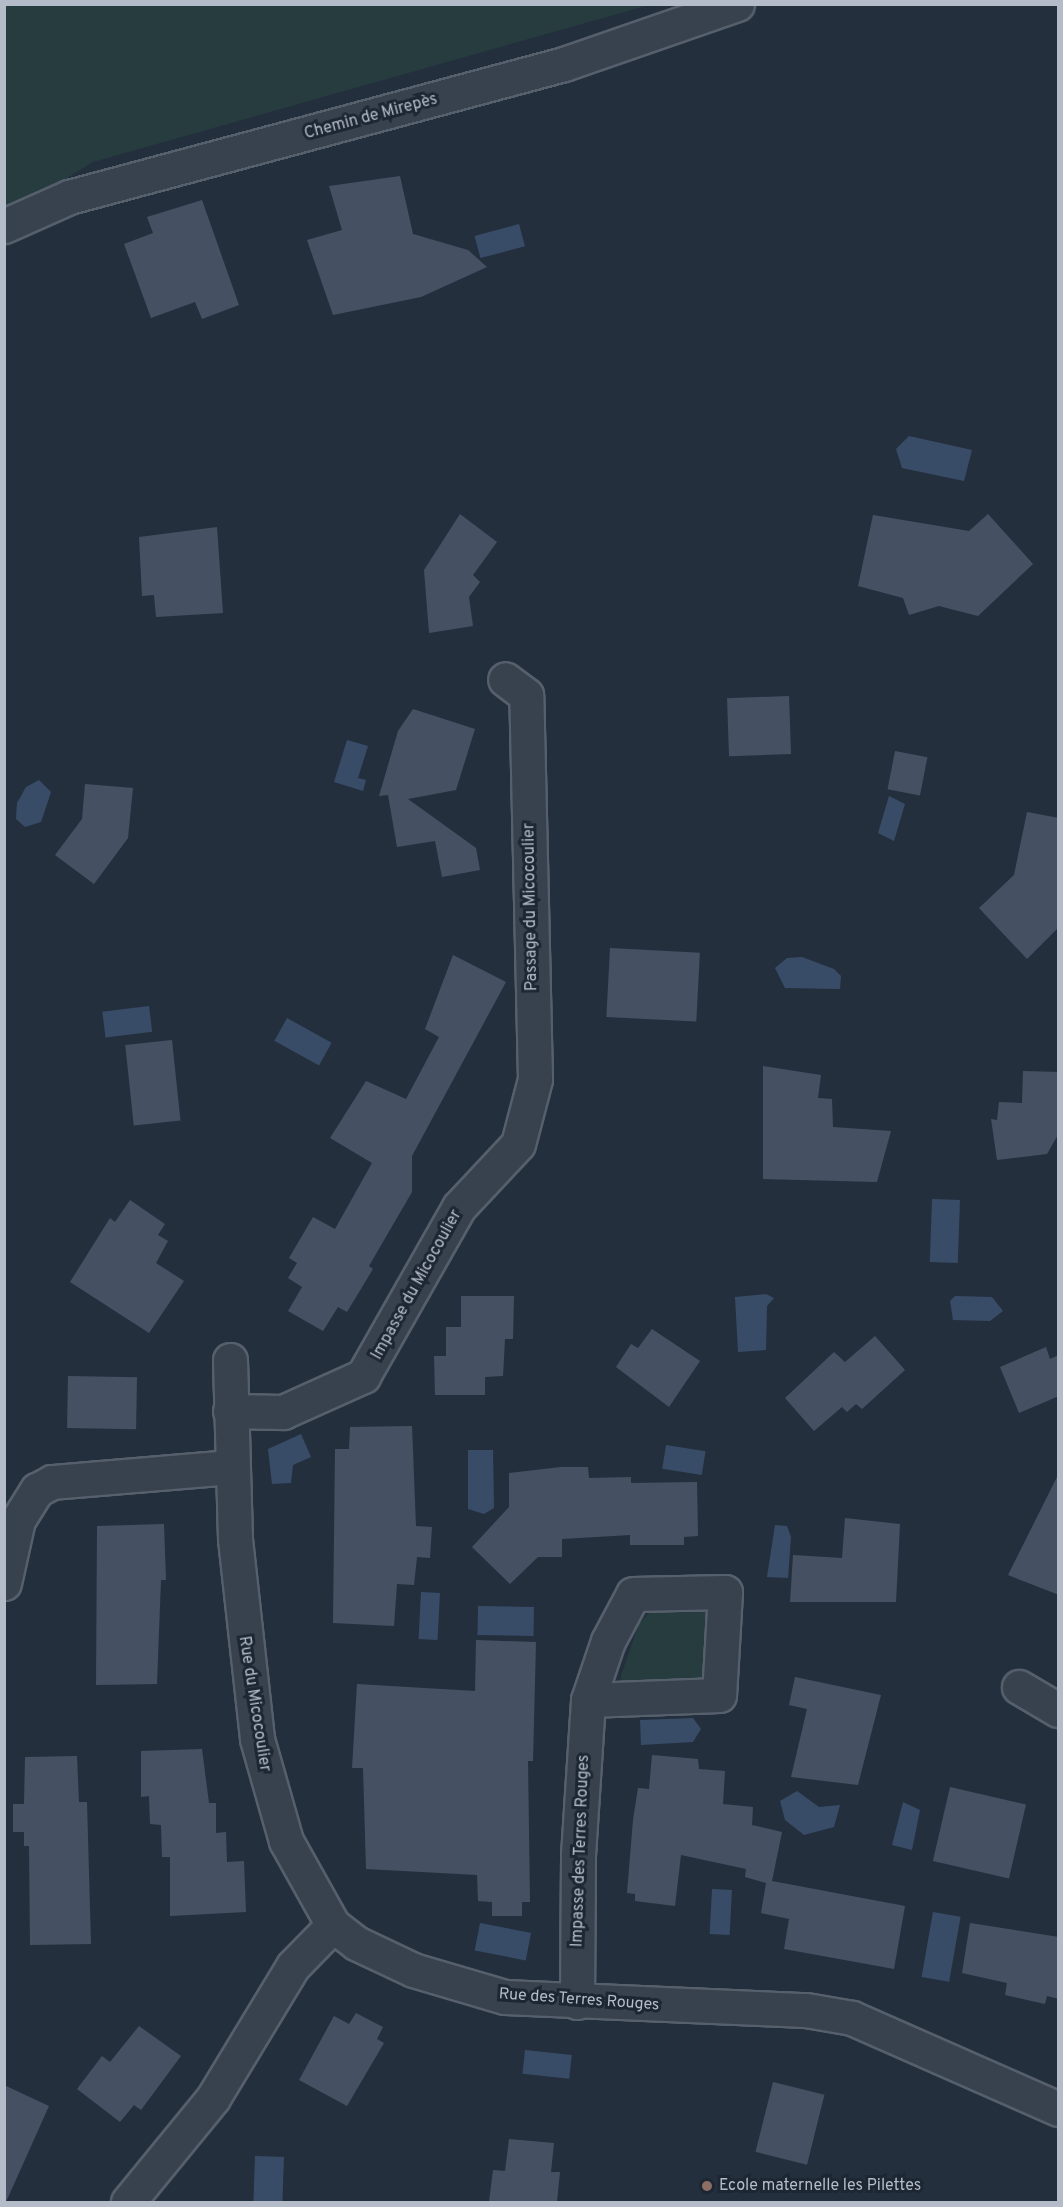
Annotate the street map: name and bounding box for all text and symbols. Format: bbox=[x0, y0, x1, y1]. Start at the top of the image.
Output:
street label: Chemin de Mirepès bbox=[302, 90, 440, 144]
street label: Passage du Micocoulier bbox=[520, 823, 542, 991]
street label: Impasse du Micocoulier bbox=[368, 1207, 466, 1363]
street label: Rue du Micocoulier bbox=[234, 1635, 274, 1773]
street label: Impasse des Terres Rouges bbox=[568, 1754, 594, 1948]
street label: Rue des Terres Rouges bbox=[498, 1985, 660, 2015]
place label: Ecole maternelle les Pilettes bbox=[719, 2176, 921, 2196]
marker: Ecole maternelle les Pilettes bbox=[700, 2179, 714, 2193]

